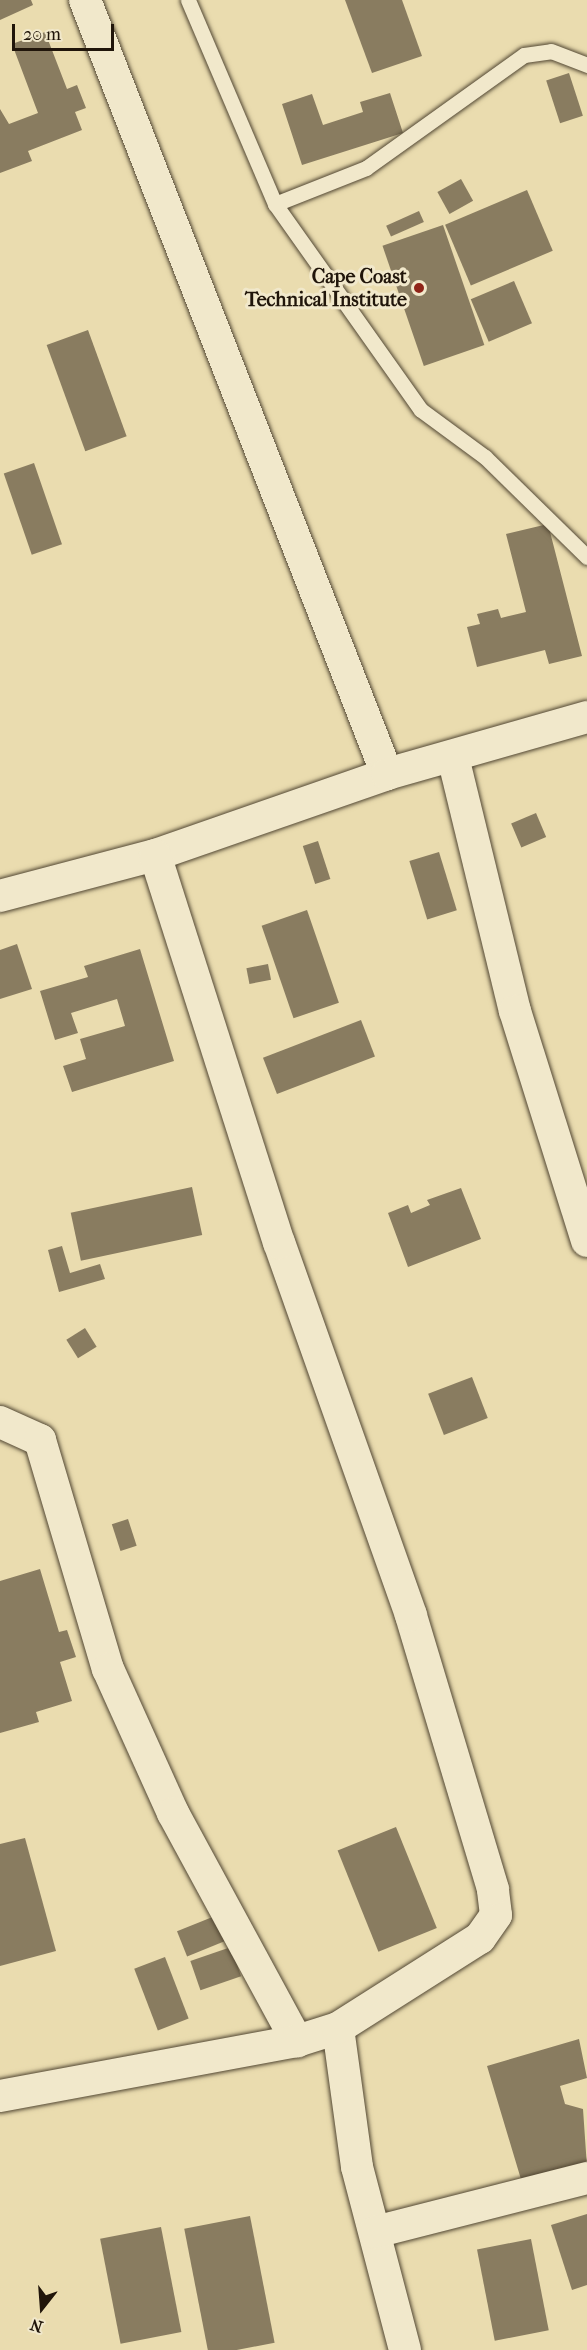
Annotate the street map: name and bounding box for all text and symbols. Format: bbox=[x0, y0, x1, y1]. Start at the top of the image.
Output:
scale bar bbox=[15, 12, 117, 50]
text: 20 m bbox=[23, 24, 61, 45]
place label: Cape Coast Technical Institute bbox=[245, 264, 407, 311]
marker: Cape Coast Technical Institute bbox=[412, 281, 426, 295]
north arrow bbox=[12, 2278, 72, 2338]
text: N bbox=[28, 2315, 45, 2337]

